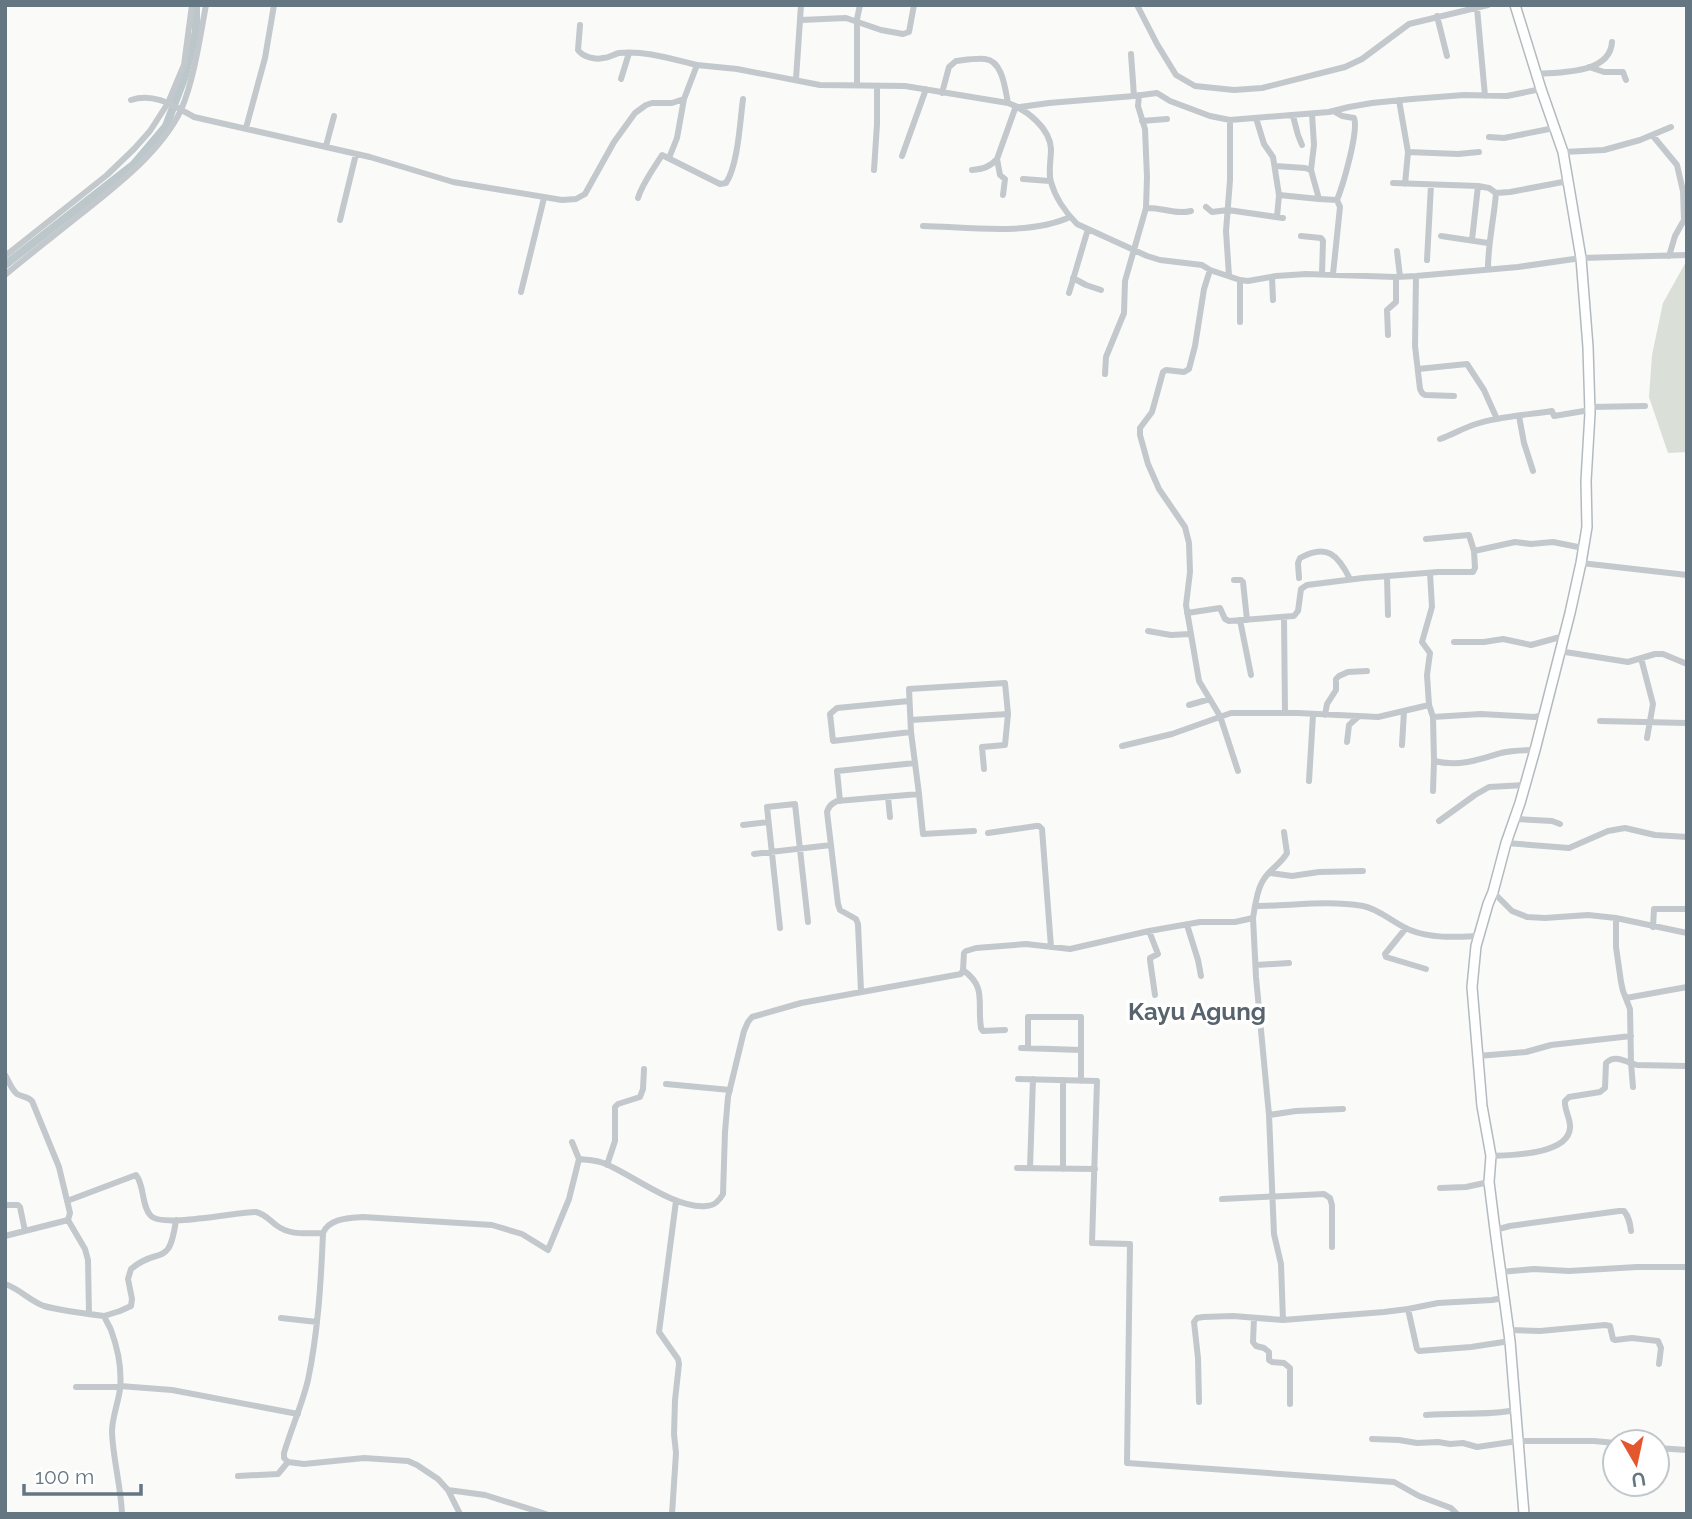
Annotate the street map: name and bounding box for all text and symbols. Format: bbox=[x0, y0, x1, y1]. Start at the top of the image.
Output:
district label: Kayu Agung bbox=[1128, 997, 1266, 1026]
north arrow bbox=[1601, 1428, 1671, 1498]
scale bar bbox=[24, 1452, 142, 1496]
text: 100 m bbox=[35, 1464, 94, 1489]
text: U bbox=[1630, 1468, 1647, 1492]

